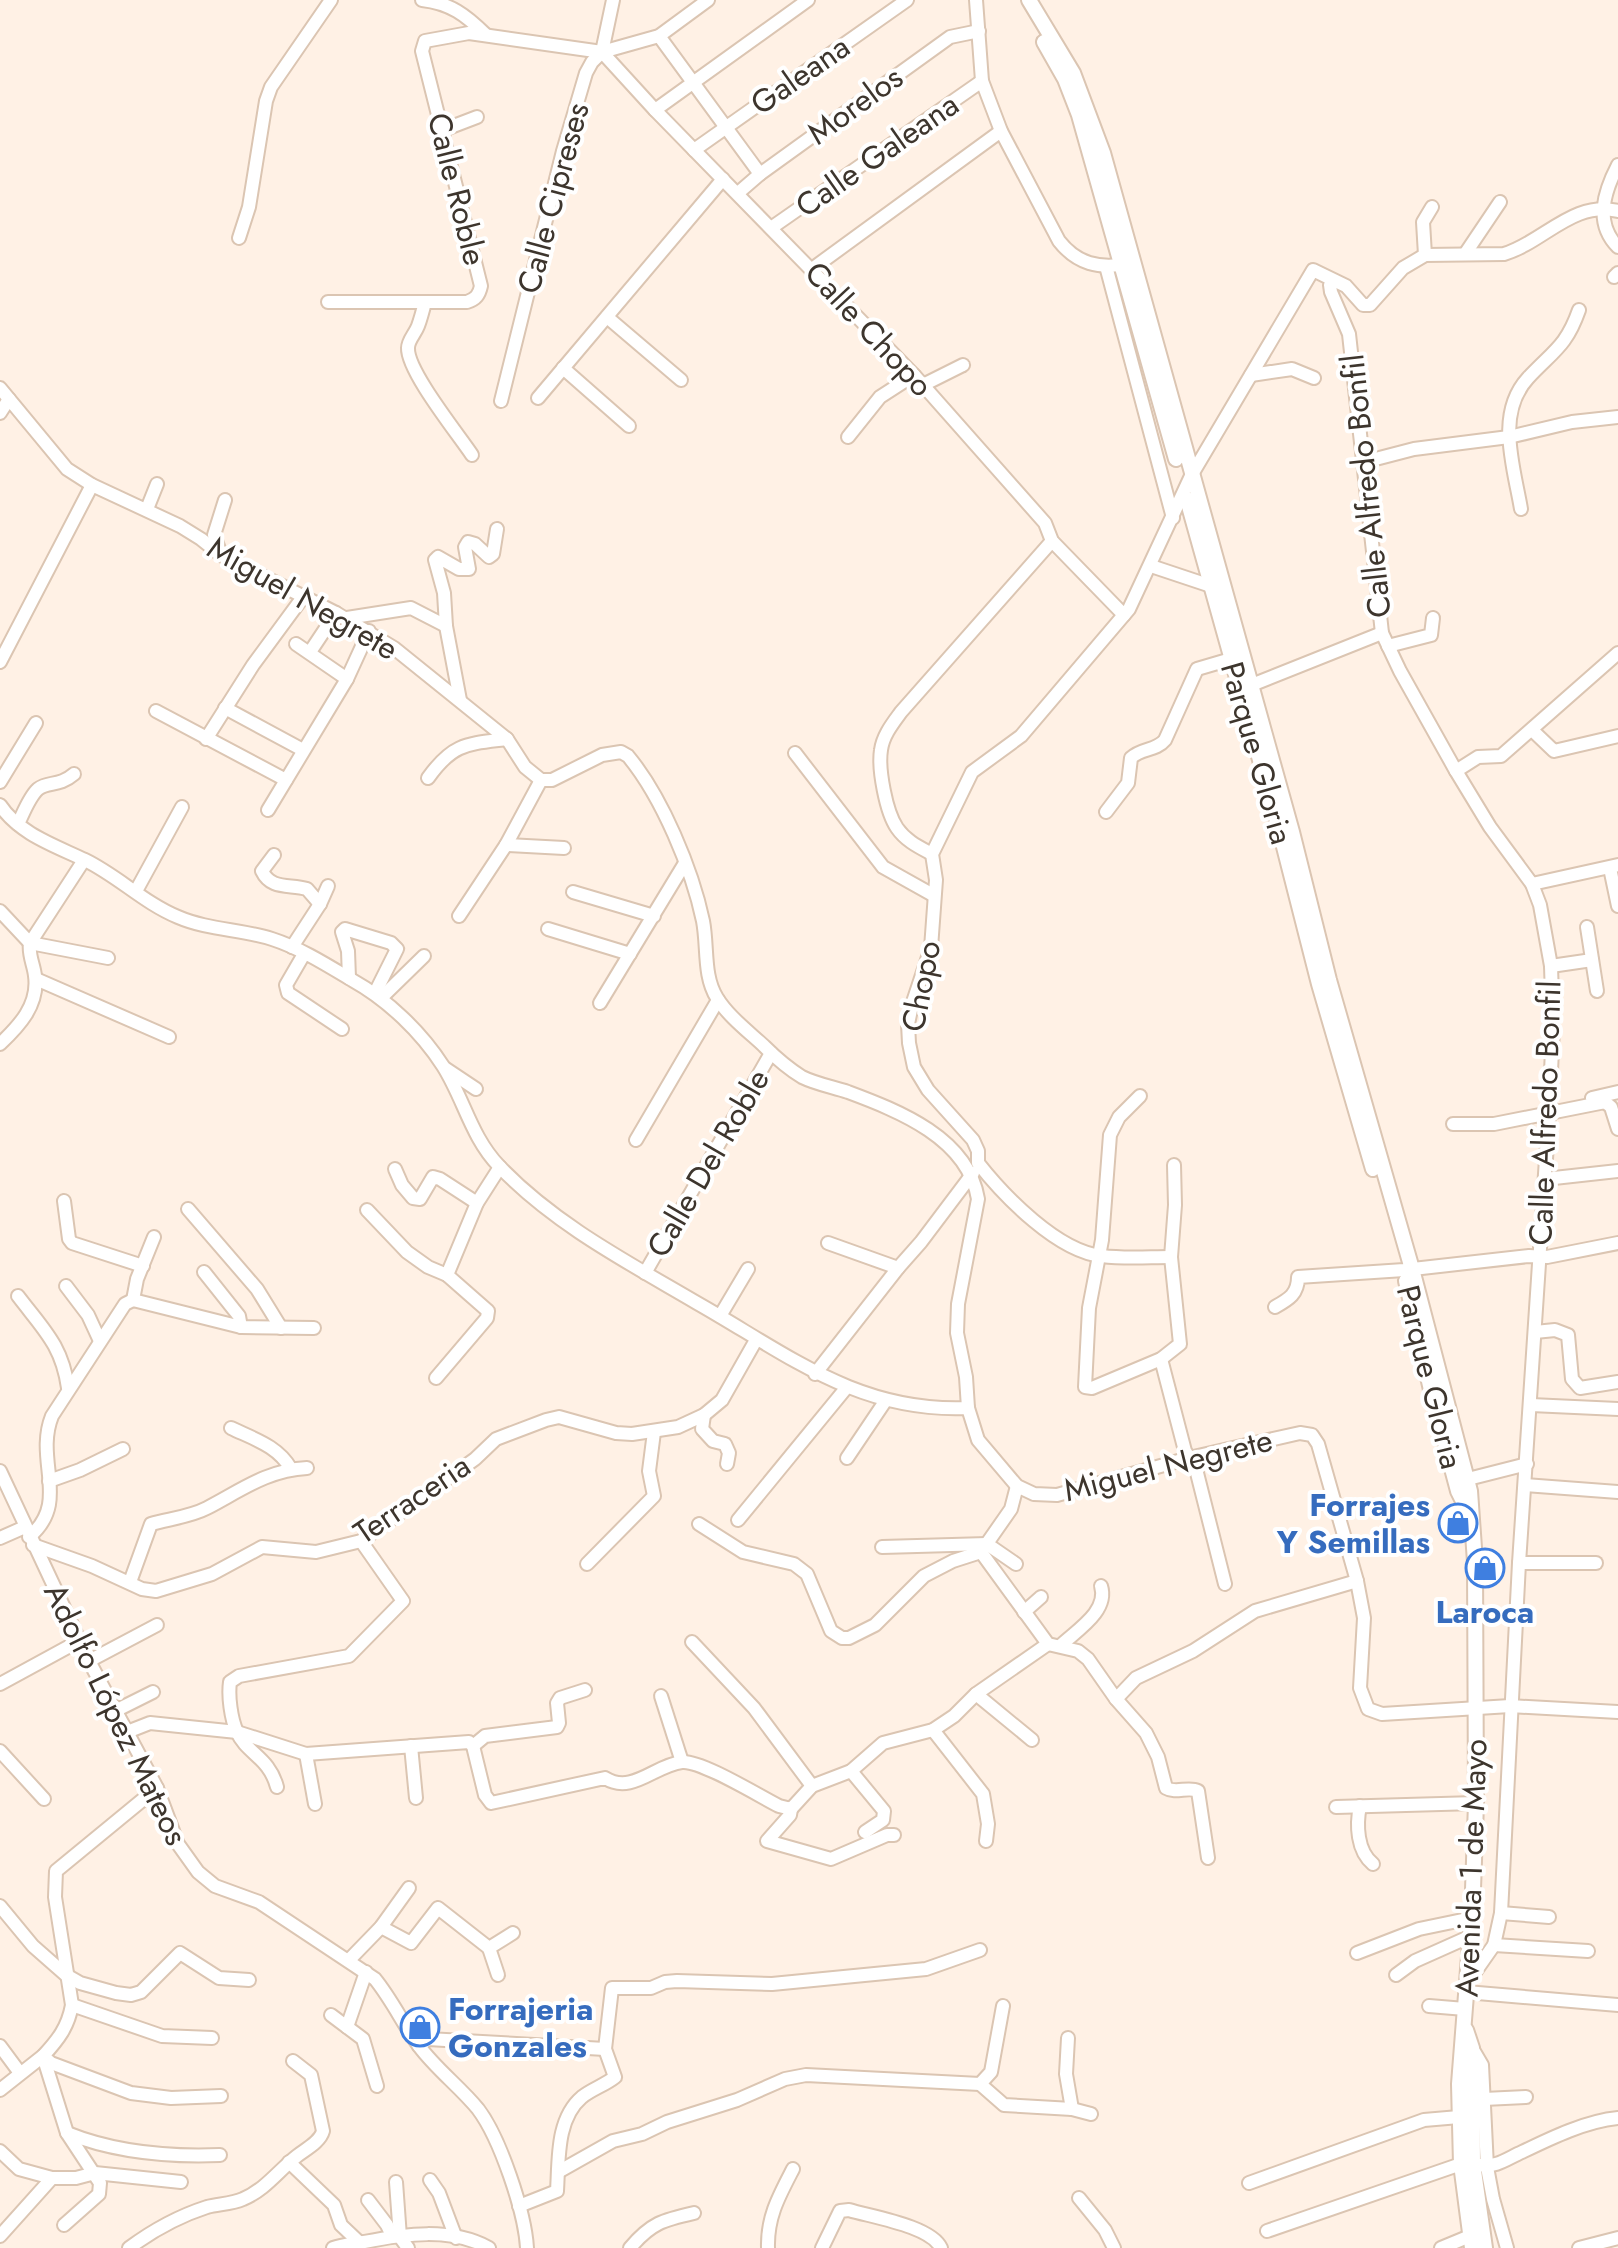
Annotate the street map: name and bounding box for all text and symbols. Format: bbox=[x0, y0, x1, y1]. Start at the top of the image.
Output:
street label: Galeana bbox=[741, 24, 859, 126]
street label: Morelos bbox=[798, 55, 912, 155]
street label: Calle Galeana bbox=[786, 82, 968, 228]
street label: Calle Cipreses bbox=[505, 97, 601, 299]
street label: Calle Roble bbox=[416, 108, 498, 270]
street label: Calle Chopo bbox=[794, 251, 944, 407]
street label: Calle Alfredo Bonfil bbox=[1329, 352, 1403, 620]
street label: Miguel Negrete bbox=[199, 525, 407, 671]
street label: Parque Gloria bbox=[1209, 656, 1305, 850]
street label: Chopo bbox=[890, 937, 952, 1035]
street label: Calle Alfredo Bonfil bbox=[1517, 980, 1573, 1246]
street label: Calle Del Roble bbox=[635, 1060, 781, 1266]
street label: Parque Gloria bbox=[1385, 1280, 1475, 1474]
street label: Miguel Negrete bbox=[1059, 1417, 1277, 1513]
street label: Terraceria bbox=[344, 1443, 480, 1555]
place label: Forrajes Y Semillas bbox=[1276, 1482, 1430, 1565]
shop icon: Forrajes Y Semillas bbox=[1437, 1502, 1479, 1544]
shop icon: Laroca bbox=[1464, 1547, 1506, 1589]
street label: Adolfo López Mateos bbox=[32, 1575, 200, 1853]
place label: Laroca bbox=[1436, 1589, 1534, 1635]
street label: Avenida 1 de Mayo bbox=[1444, 1738, 1498, 1998]
place label: Forrajeria Gonzales bbox=[448, 1986, 593, 2069]
shop icon: Forrajeria Gonzales bbox=[399, 2006, 441, 2048]

